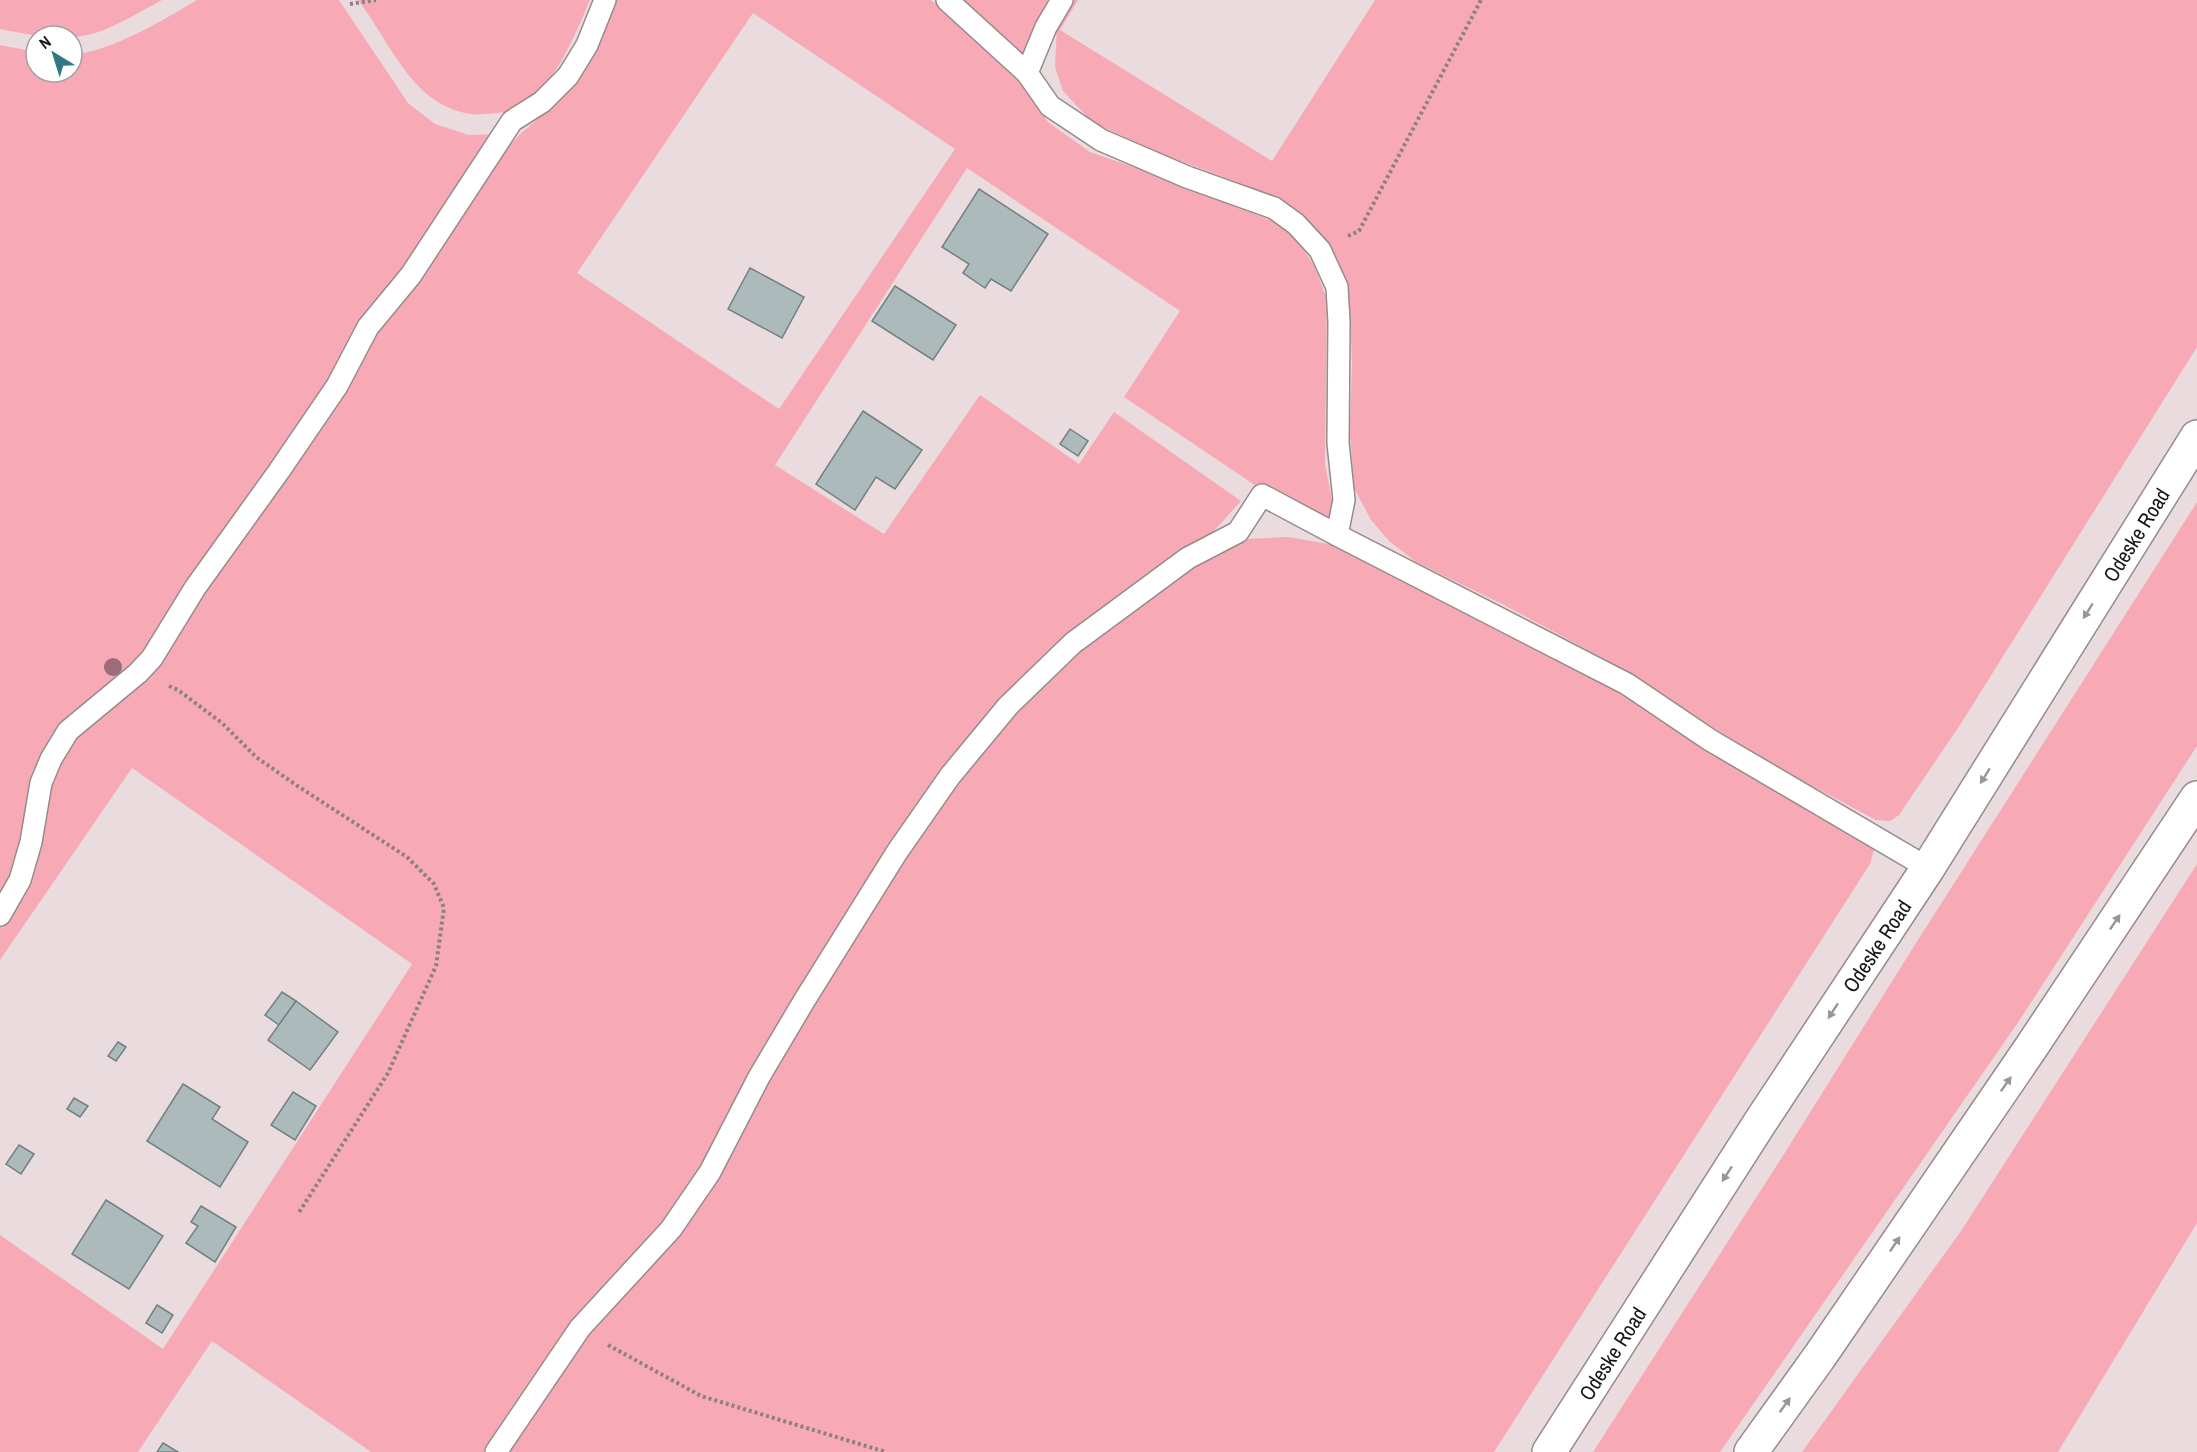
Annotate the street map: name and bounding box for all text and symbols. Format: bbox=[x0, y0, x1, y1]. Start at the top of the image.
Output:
north arrow bbox=[24, 24, 84, 84]
text: N bbox=[34, 31, 55, 54]
street label: Odeske Road bbox=[2096, 482, 2176, 587]
one-way arrow bbox=[2083, 603, 2094, 619]
one-way arrow bbox=[1979, 768, 1990, 784]
street label: Odeske Road bbox=[1836, 894, 1918, 998]
one-way arrow bbox=[2109, 914, 2121, 930]
one-way arrow bbox=[1828, 1002, 1839, 1019]
one-way arrow bbox=[2000, 1076, 2012, 1092]
one-way arrow bbox=[1721, 1166, 1732, 1182]
one-way arrow bbox=[1889, 1236, 1900, 1252]
street label: Odeske Road bbox=[1571, 1301, 1653, 1406]
one-way arrow bbox=[1779, 1397, 1791, 1413]

